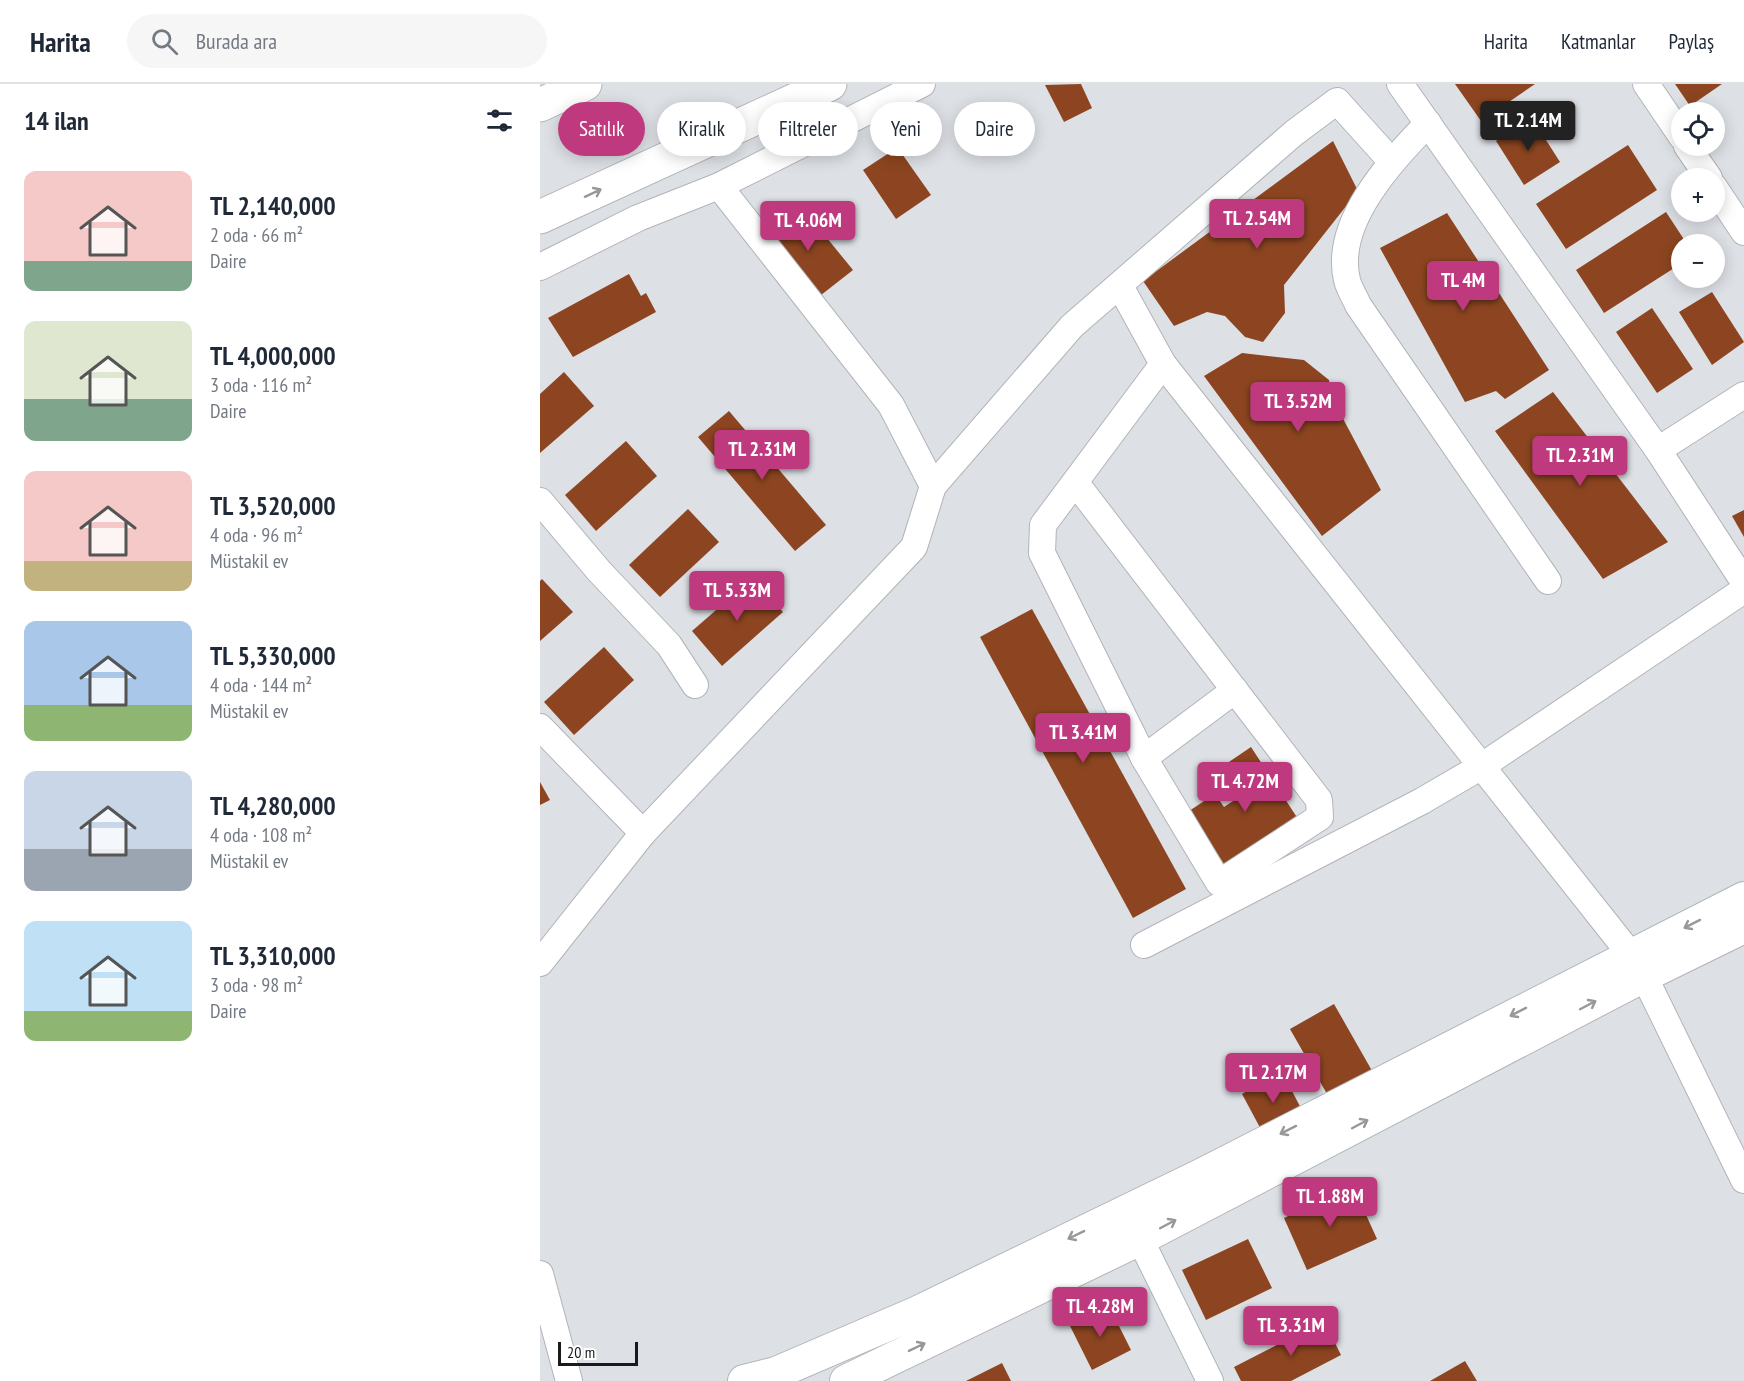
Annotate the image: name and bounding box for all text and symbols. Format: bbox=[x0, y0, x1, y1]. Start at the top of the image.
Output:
search box bbox=[127, 14, 547, 68]
text: Harita bbox=[30, 23, 91, 60]
icon: search bbox=[148, 25, 181, 58]
text: Burada ara bbox=[196, 27, 277, 55]
text: Harita bbox=[1484, 28, 1528, 55]
text: Katmanlar bbox=[1561, 28, 1635, 55]
text: Paylaş bbox=[1668, 28, 1714, 55]
pin: TL 2.14M bbox=[1466, 101, 1590, 152]
chip: Satılık bbox=[558, 102, 645, 156]
chip: Kiralık bbox=[657, 102, 746, 156]
chip: Filtreler bbox=[758, 102, 858, 156]
chip: Yeni bbox=[870, 102, 942, 156]
chip: Daire bbox=[954, 102, 1035, 156]
map controls bbox=[1671, 102, 1725, 288]
button: locate bbox=[1671, 102, 1725, 156]
text: 14 ilan bbox=[24, 104, 89, 137]
icon: filters bbox=[483, 104, 516, 137]
text: TL 2.14M bbox=[1494, 107, 1562, 133]
button: + bbox=[1671, 168, 1725, 222]
one-way arrow bbox=[584, 186, 602, 198]
text: TL 2,140,000 bbox=[210, 189, 336, 222]
icon: home bbox=[72, 195, 144, 267]
pin: TL 2.54M bbox=[1195, 199, 1319, 250]
pin: TL 4.06M bbox=[746, 201, 870, 252]
text: TL 2.54M bbox=[1223, 205, 1291, 231]
text: TL 4.06M bbox=[774, 207, 842, 233]
text: 2 oda · 66 m² bbox=[210, 222, 303, 248]
button: − bbox=[1671, 234, 1725, 288]
text: Daire bbox=[210, 248, 247, 274]
pin: TL 4M bbox=[1421, 261, 1505, 312]
text: TL 4M bbox=[1441, 267, 1485, 293]
text: TL 4,000,000 bbox=[210, 339, 336, 372]
icon: home bbox=[72, 345, 144, 417]
text: 3 oda · 116 m² bbox=[210, 372, 312, 398]
pin: TL 3.52M bbox=[1236, 382, 1360, 433]
text: TL 3.52M bbox=[1264, 388, 1332, 414]
text: Daire bbox=[210, 398, 247, 424]
pin: TL 2.31M bbox=[700, 430, 824, 481]
text: TL 2.31M bbox=[728, 436, 796, 462]
pin: TL 2.31M bbox=[1518, 436, 1642, 487]
text: TL 2.31M bbox=[1546, 442, 1614, 468]
text: TL 3,520,000 bbox=[210, 489, 336, 522]
icon: home bbox=[72, 495, 144, 567]
text: 4 oda · 96 m² bbox=[210, 522, 303, 548]
text: Müstakil ev bbox=[210, 548, 288, 574]
pin: TL 5.33M bbox=[675, 571, 799, 622]
text: TL 5.33M bbox=[703, 577, 771, 603]
text: TL 5,330,000 bbox=[210, 639, 336, 672]
icon: home bbox=[72, 645, 144, 717]
text: 4 oda · 144 m² bbox=[210, 672, 312, 698]
text: Müstakil ev bbox=[210, 698, 288, 724]
pin: TL 3.41M bbox=[1021, 713, 1145, 764]
text: TL 3.41M bbox=[1049, 719, 1117, 745]
pin: TL 4.72M bbox=[1183, 762, 1307, 813]
text: TL 4.72M bbox=[1211, 768, 1279, 794]
text: TL 4,280,000 bbox=[210, 789, 336, 822]
icon: home bbox=[72, 795, 144, 867]
text: 4 oda · 108 m² bbox=[210, 822, 312, 848]
text: Müstakil ev bbox=[210, 848, 288, 874]
one-way arrow bbox=[1683, 919, 1701, 930]
text: TL 3,310,000 bbox=[210, 939, 336, 972]
icon: home bbox=[72, 945, 144, 1017]
text: 3 oda · 98 m² bbox=[210, 972, 303, 998]
text: Daire bbox=[210, 998, 247, 1024]
one-way arrow bbox=[1579, 999, 1597, 1010]
one-way arrow bbox=[1509, 1007, 1527, 1018]
pin: TL 2.17M bbox=[1211, 1053, 1335, 1104]
text: TL 2.17M bbox=[1239, 1059, 1307, 1085]
one-way arrow bbox=[1350, 1118, 1368, 1130]
one-way arrow bbox=[1280, 1125, 1298, 1136]
pin: TL 1.88M bbox=[1268, 1177, 1392, 1228]
text: TL 1.88M bbox=[1296, 1183, 1364, 1209]
one-way arrow bbox=[1159, 1218, 1177, 1230]
one-way arrow bbox=[1067, 1230, 1085, 1242]
pin: TL 4.28M bbox=[1038, 1287, 1162, 1338]
text: TL 4.28M bbox=[1066, 1293, 1134, 1319]
pin: TL 3.31M bbox=[1229, 1306, 1353, 1357]
text: TL 3.31M bbox=[1257, 1312, 1325, 1338]
scale bar bbox=[558, 1339, 638, 1366]
one-way arrow bbox=[908, 1340, 926, 1352]
text: 20 m bbox=[567, 1342, 595, 1362]

